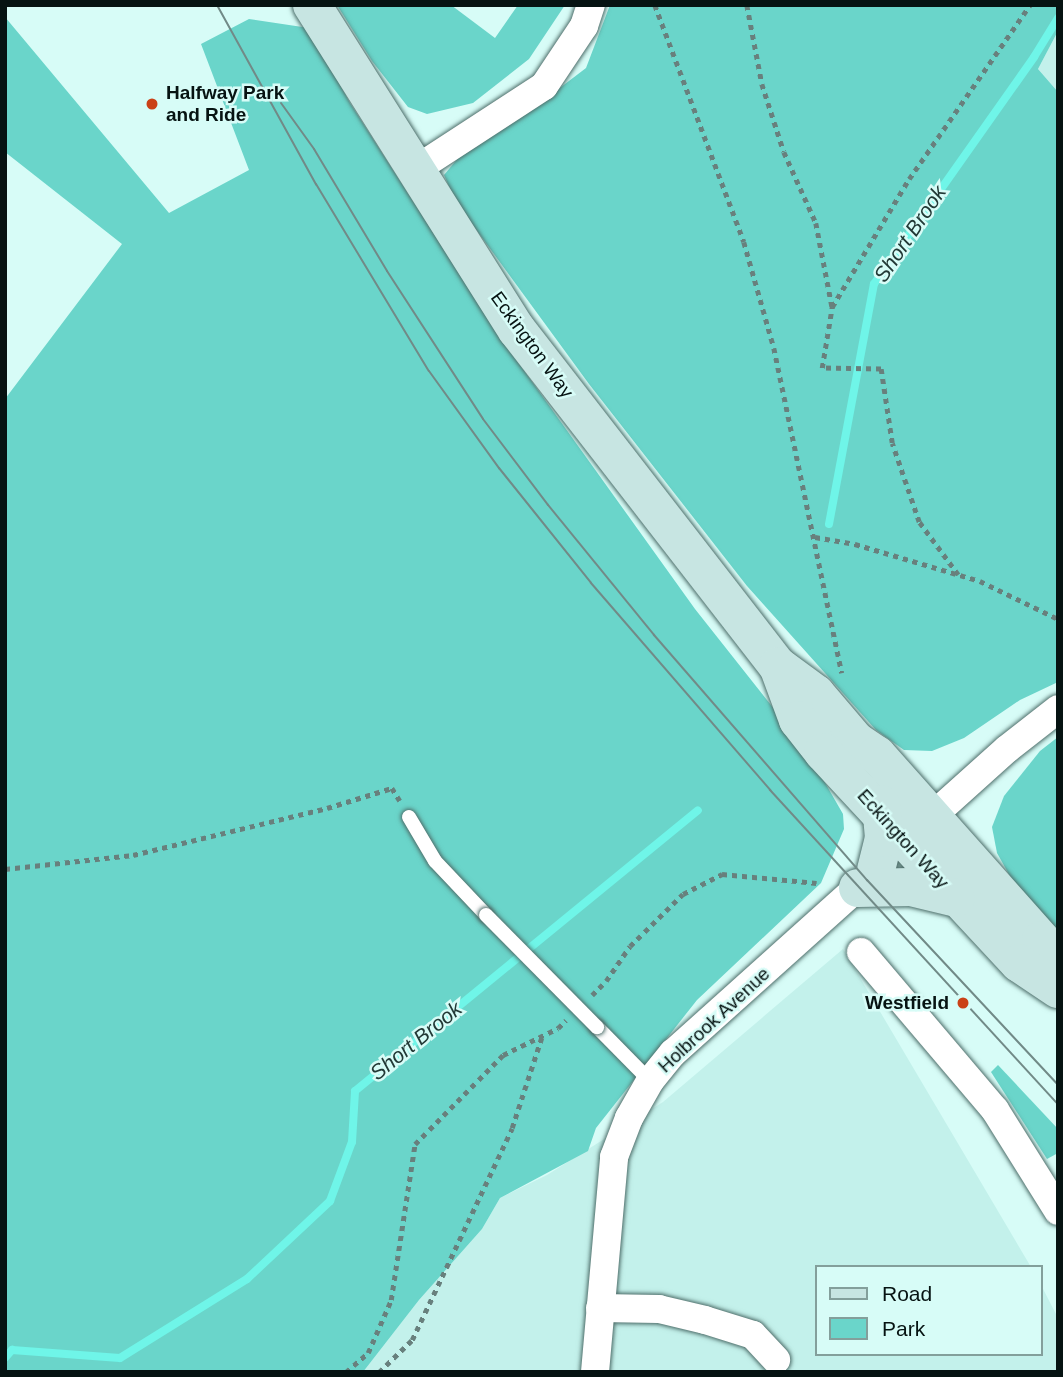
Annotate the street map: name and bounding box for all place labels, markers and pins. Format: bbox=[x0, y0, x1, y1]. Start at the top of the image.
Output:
place label: Halfway Park and Ride bbox=[166, 82, 284, 126]
marker: Halfway Park and Ride bbox=[144, 96, 160, 112]
place label: Westfield bbox=[865, 992, 949, 1014]
marker: Westfield bbox=[955, 995, 971, 1011]

